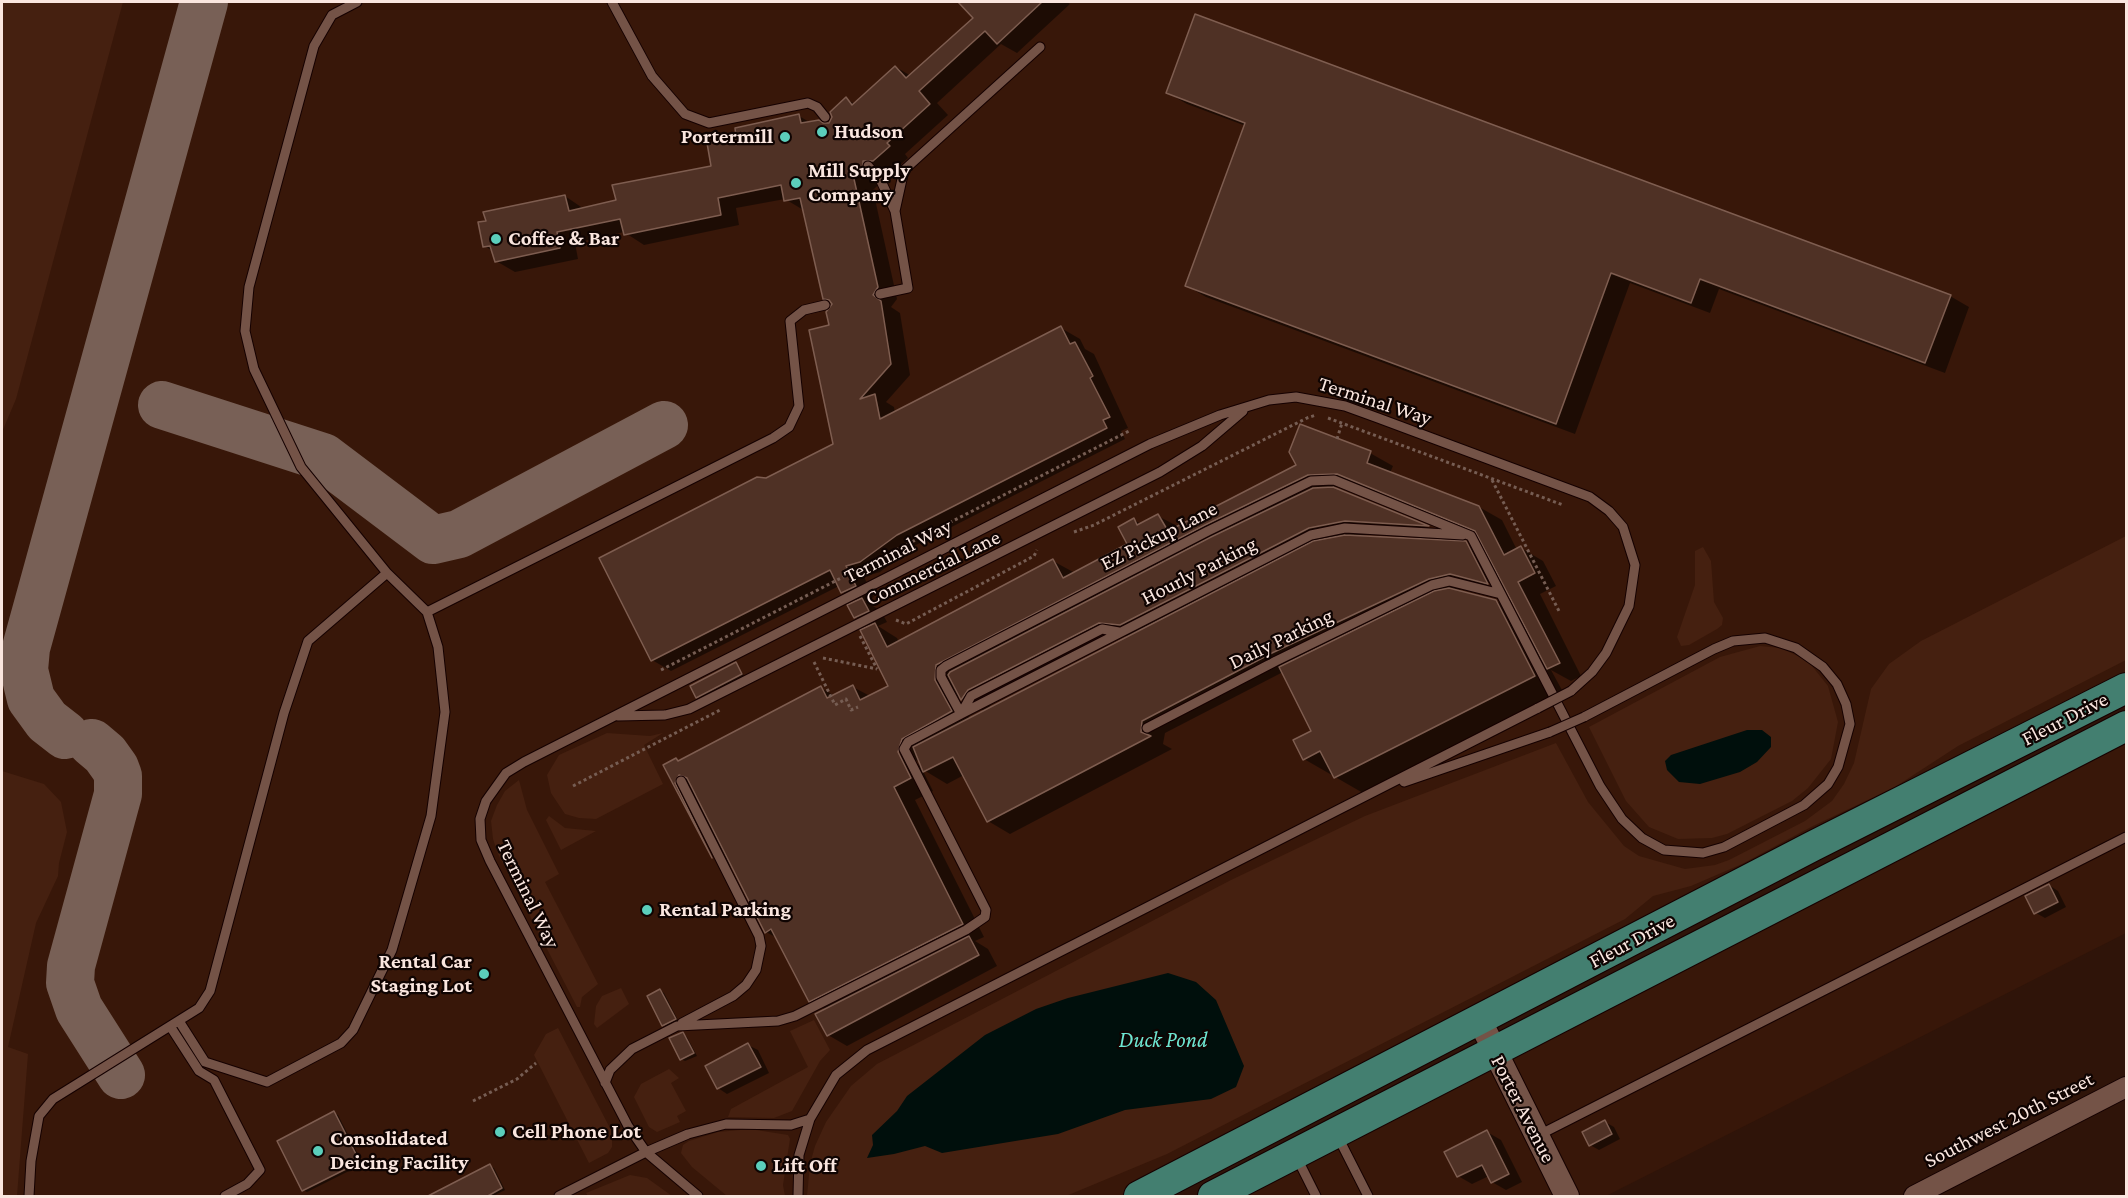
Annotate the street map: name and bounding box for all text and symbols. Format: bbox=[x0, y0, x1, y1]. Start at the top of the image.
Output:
place label: Hudson bbox=[834, 119, 903, 145]
place label: Portermill bbox=[681, 124, 773, 150]
marker: Hudson bbox=[815, 125, 829, 139]
marker: Portermill bbox=[778, 130, 792, 144]
place label: Mill Supply Company bbox=[808, 158, 910, 208]
marker: Mill Supply Company bbox=[789, 176, 803, 190]
place label: Coffee & Bar bbox=[508, 226, 619, 252]
marker: Coffee & Bar bbox=[489, 232, 503, 246]
street label: Terminal Way bbox=[1315, 371, 1435, 431]
street label: EZ Pickup Lane bbox=[1096, 496, 1222, 576]
street label: Terminal Way bbox=[840, 513, 956, 589]
street label: Commercial Lane bbox=[862, 524, 1004, 612]
street label: Hourly Parking bbox=[1137, 531, 1261, 611]
street label: Daily Parking bbox=[1225, 603, 1337, 675]
street label: Fleur Drive bbox=[2018, 687, 2112, 751]
street label: Terminal Way bbox=[491, 836, 565, 952]
place label: Rental Parking bbox=[659, 897, 791, 923]
marker: Rental Parking bbox=[640, 903, 654, 917]
street label: Fleur Drive bbox=[1585, 908, 1679, 974]
place label: Rental Car Staging Lot bbox=[371, 949, 472, 999]
marker: Rental Car Staging Lot bbox=[477, 967, 491, 981]
water label: Duck Pond bbox=[1119, 1027, 1207, 1053]
street label: Porter Avenue bbox=[1485, 1051, 1561, 1167]
street label: Southwest 20th Street bbox=[1920, 1066, 2098, 1174]
place label: Cell Phone Lot bbox=[512, 1119, 641, 1145]
marker: Cell Phone Lot bbox=[493, 1125, 507, 1139]
place label: Consolidated Deicing Facility bbox=[330, 1126, 468, 1176]
marker: Consolidated Deicing Facility bbox=[311, 1144, 325, 1158]
place label: Lift Off bbox=[773, 1153, 837, 1179]
marker: Lift Off bbox=[754, 1159, 768, 1173]

